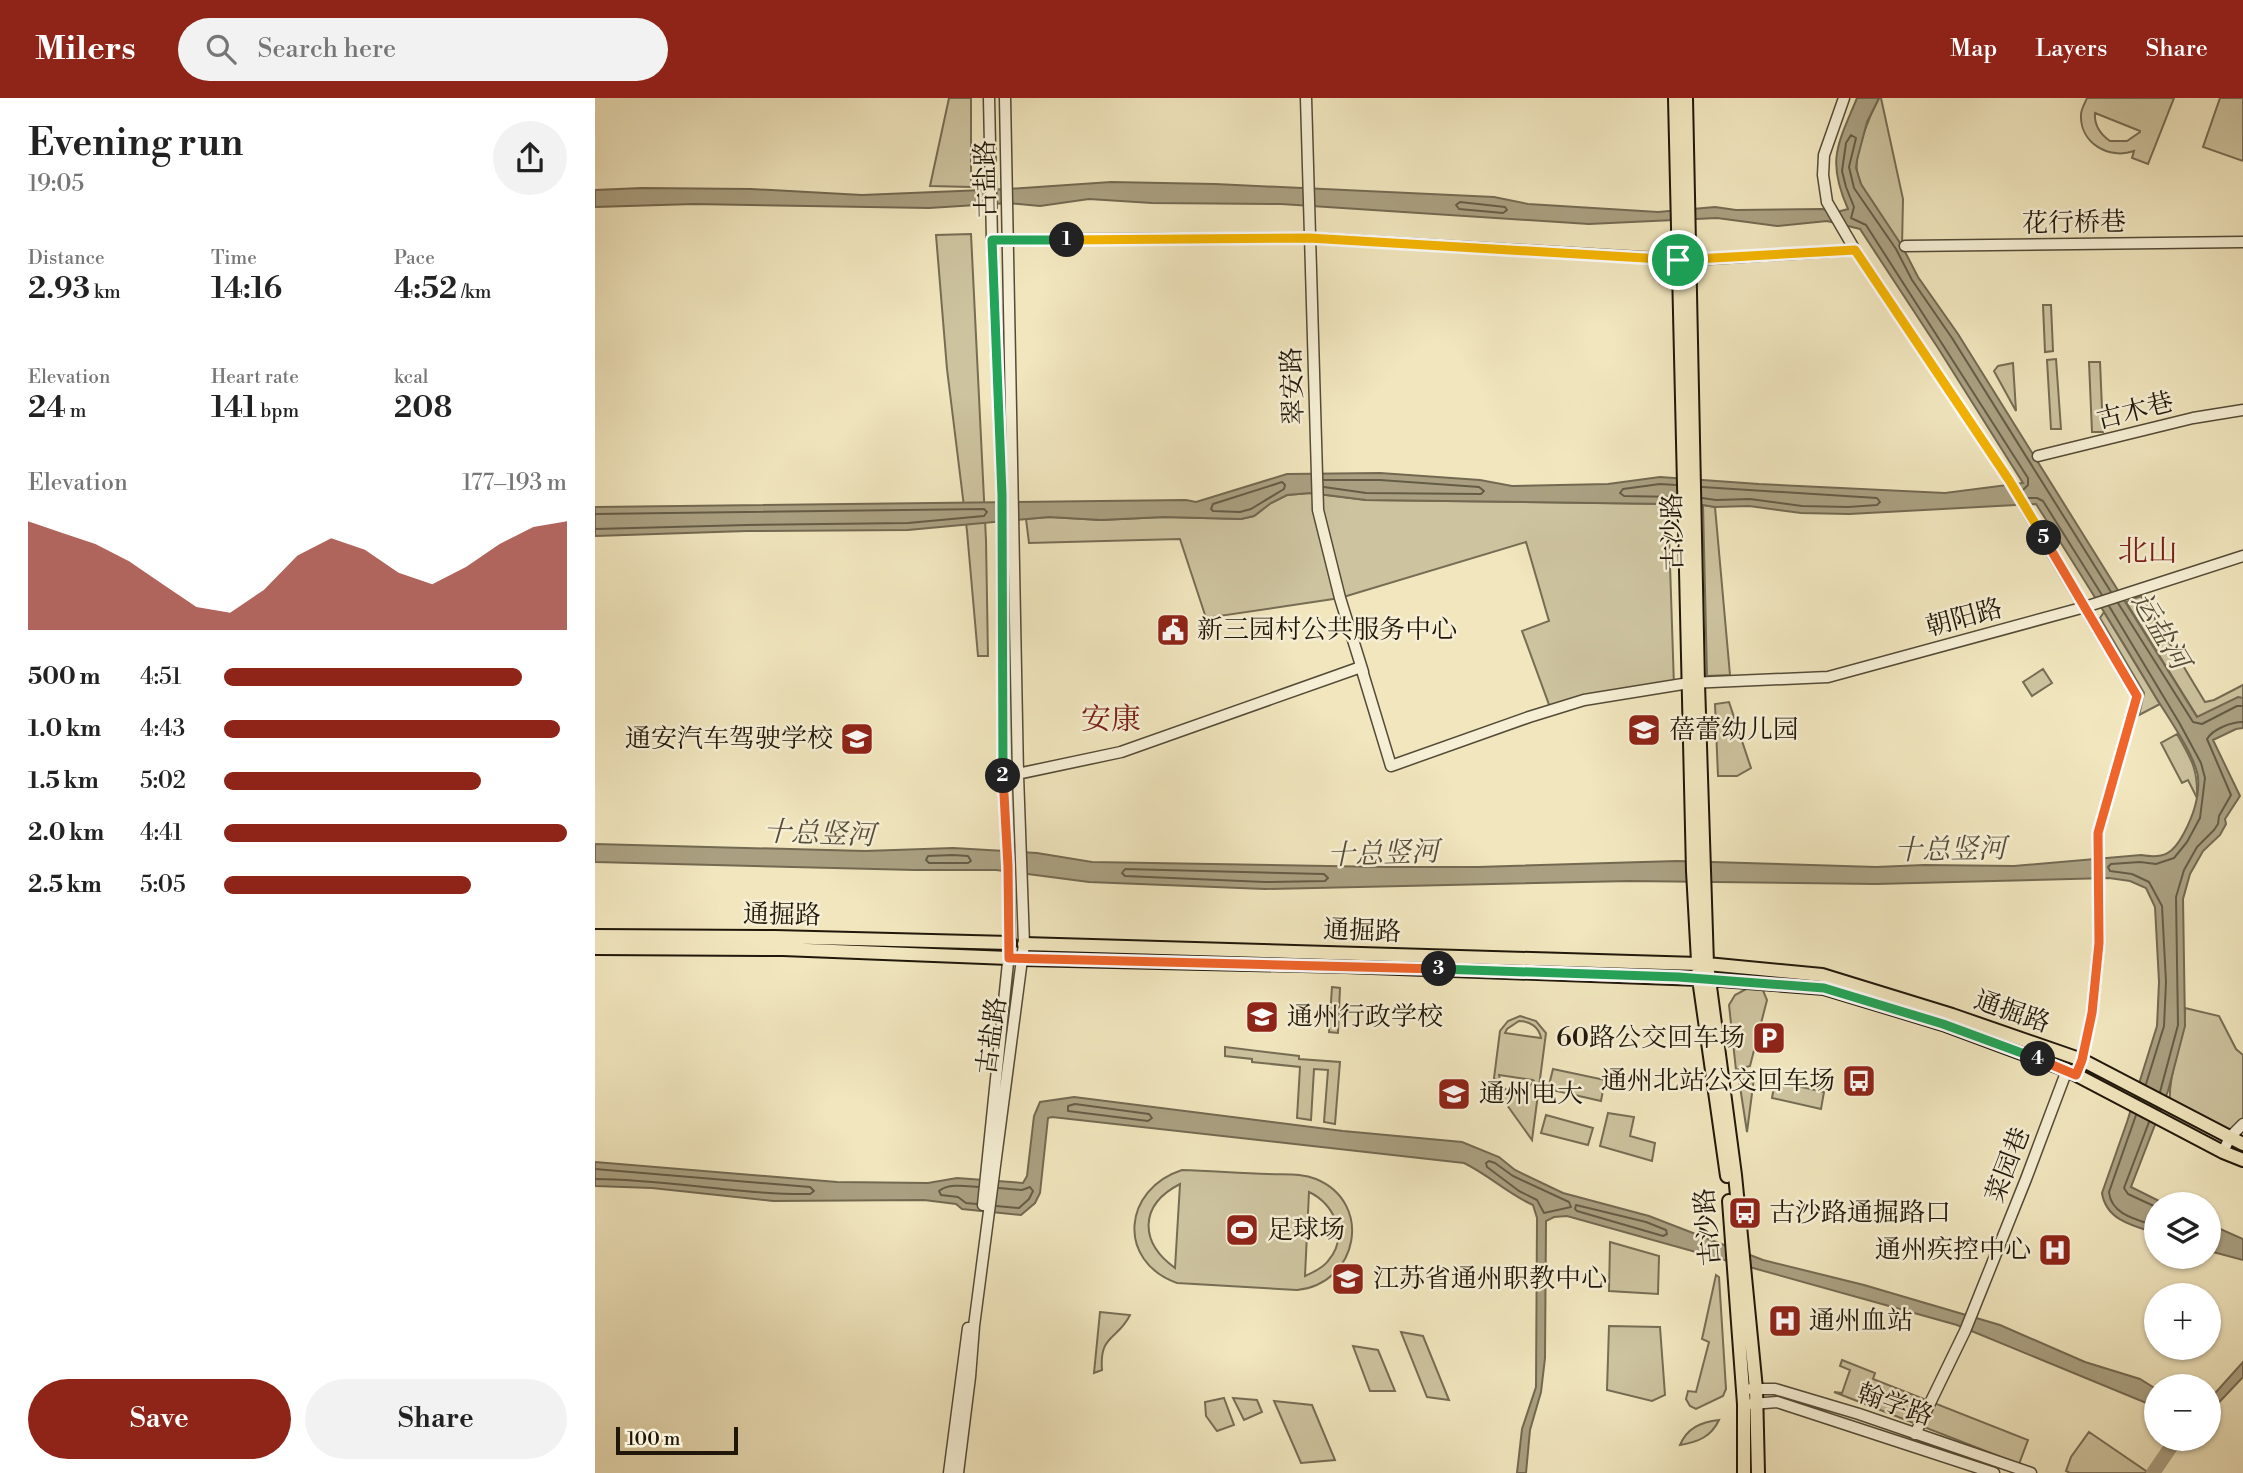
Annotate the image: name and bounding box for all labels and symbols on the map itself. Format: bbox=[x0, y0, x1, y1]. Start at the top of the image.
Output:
street label: 古盐路 bbox=[969, 140, 1003, 218]
street label: 花行桥巷 bbox=[2022, 206, 2126, 240]
pin: 1 bbox=[1049, 222, 1085, 258]
pin bbox=[1648, 230, 1708, 290]
street label: 翠安路 bbox=[1276, 346, 1310, 426]
street label: 古木巷 bbox=[2093, 386, 2177, 436]
street label: 古沙路 bbox=[1656, 493, 1690, 571]
pin: 5 bbox=[2027, 520, 2061, 556]
district label: 北山 bbox=[2118, 533, 2178, 571]
water label: 运盐河 bbox=[2123, 586, 2199, 680]
street label: 朝阳路 bbox=[1922, 592, 2006, 644]
public building icon: 新三园村公共服务中心 bbox=[1154, 611, 1192, 649]
place label: 新三园村公共服务中心 bbox=[1197, 614, 1457, 646]
district label: 安康 bbox=[1081, 701, 1141, 739]
school or university icon: 蓓蕾幼儿园 bbox=[1625, 711, 1663, 749]
place label: 蓓蕾幼儿园 bbox=[1669, 714, 1799, 746]
school or university icon: 通安汽车驾驶学校 bbox=[838, 720, 876, 758]
place label: 通安汽车驾驶学校 bbox=[625, 723, 833, 755]
pin: 2 bbox=[985, 758, 1021, 794]
water label: 十总竖河 bbox=[762, 815, 881, 854]
water label: 十总竖河 bbox=[1894, 831, 2011, 868]
water label: 十总竖河 bbox=[1326, 834, 1445, 873]
street label: 通掘路 bbox=[743, 898, 821, 932]
street label: 通掘路 bbox=[1322, 914, 1402, 948]
pin: 3 bbox=[1421, 952, 1457, 986]
street label: 通掘路 bbox=[1970, 984, 2054, 1040]
street label: 古盐路 bbox=[971, 995, 1013, 1077]
school or university icon: 通州行政学校 bbox=[1243, 998, 1281, 1036]
place label: 通州行政学校 bbox=[1287, 1001, 1443, 1033]
parking icon: 60路公交回车场 bbox=[1750, 1019, 1788, 1057]
place label: 60路公交回车场 bbox=[1556, 1022, 1745, 1054]
pin: 4 bbox=[2021, 1042, 2055, 1076]
bus stop icon: 通州北站公交回车场 bbox=[1840, 1062, 1878, 1100]
place label: 通州北站公交回车场 bbox=[1601, 1065, 1835, 1097]
school or university icon: 通州电大 bbox=[1435, 1075, 1473, 1113]
place label: 通州电大 bbox=[1479, 1078, 1583, 1110]
street label: 菜园巷 bbox=[1979, 1123, 2037, 1207]
street label: 古沙路 bbox=[1689, 1187, 1727, 1267]
bus stop icon: 古沙路通掘路口 bbox=[1726, 1194, 1764, 1232]
place label: 古沙路通掘路口 bbox=[1769, 1197, 1951, 1229]
sports icon: 足球场 bbox=[1223, 1211, 1261, 1249]
place label: 足球场 bbox=[1267, 1214, 1345, 1246]
hospital icon: 通州疾控中心 bbox=[2036, 1231, 2074, 1269]
place label: 通州疾控中心 bbox=[1875, 1234, 2031, 1266]
school or university icon: 江苏省通州职教中心 bbox=[1329, 1260, 1367, 1298]
place label: 江苏省通州职教中心 bbox=[1373, 1263, 1607, 1295]
hospital icon: 通州血站 bbox=[1766, 1302, 1804, 1340]
place label: 通州血站 bbox=[1809, 1305, 1913, 1337]
street label: 翰学路 bbox=[1853, 1377, 1937, 1433]
scale bar bbox=[616, 1424, 739, 1456]

